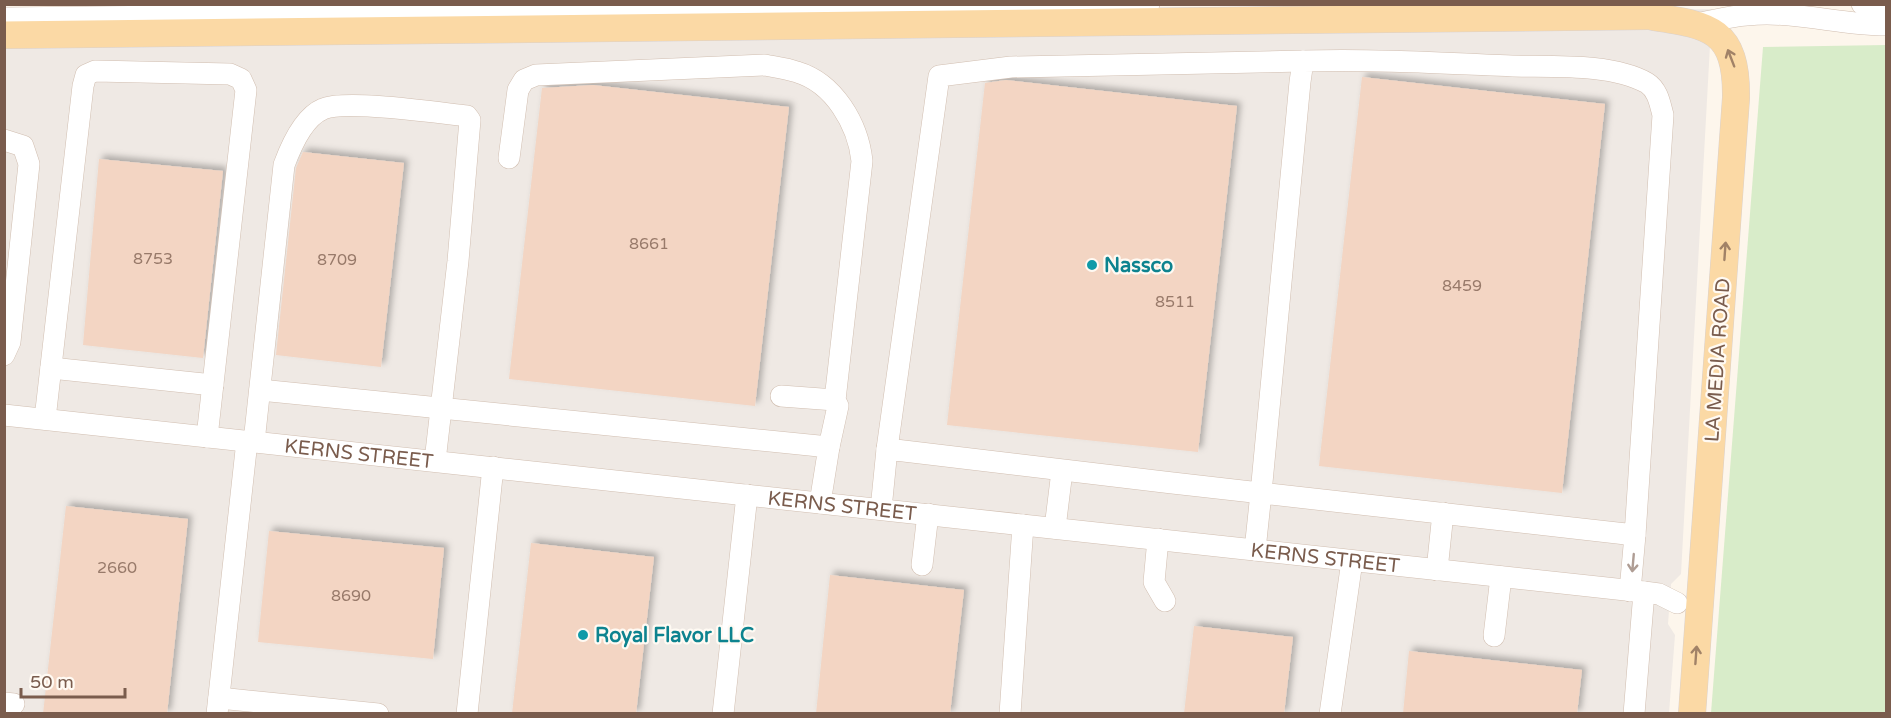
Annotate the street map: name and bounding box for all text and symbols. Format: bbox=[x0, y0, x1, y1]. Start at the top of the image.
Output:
one-way arrow bbox=[1725, 49, 1736, 67]
house number: 8661 bbox=[629, 234, 669, 254]
one-way arrow bbox=[1720, 242, 1731, 262]
house number: 8753 bbox=[133, 249, 173, 269]
house number: 8709 bbox=[317, 250, 357, 270]
place label: Nassco bbox=[1104, 254, 1173, 278]
marker: Nassco bbox=[1085, 258, 1099, 272]
house number: 8459 bbox=[1442, 276, 1482, 296]
street label: LA MEDIA ROAD bbox=[1700, 277, 1736, 443]
house number: 8511 bbox=[1155, 292, 1195, 312]
street label: KERNS STREET bbox=[283, 434, 435, 474]
street label: KERNS STREET bbox=[766, 486, 918, 526]
street label: KERNS STREET bbox=[1249, 539, 1401, 579]
one-way arrow bbox=[1627, 552, 1638, 572]
house number: 2660 bbox=[97, 558, 137, 578]
house number: 8690 bbox=[331, 586, 371, 606]
place label: Royal Flavor LLC bbox=[595, 624, 754, 648]
marker: Royal Flavor LLC bbox=[576, 628, 590, 642]
one-way arrow bbox=[1690, 646, 1701, 666]
scale bar bbox=[21, 661, 124, 699]
text: 50 m bbox=[30, 671, 74, 693]

